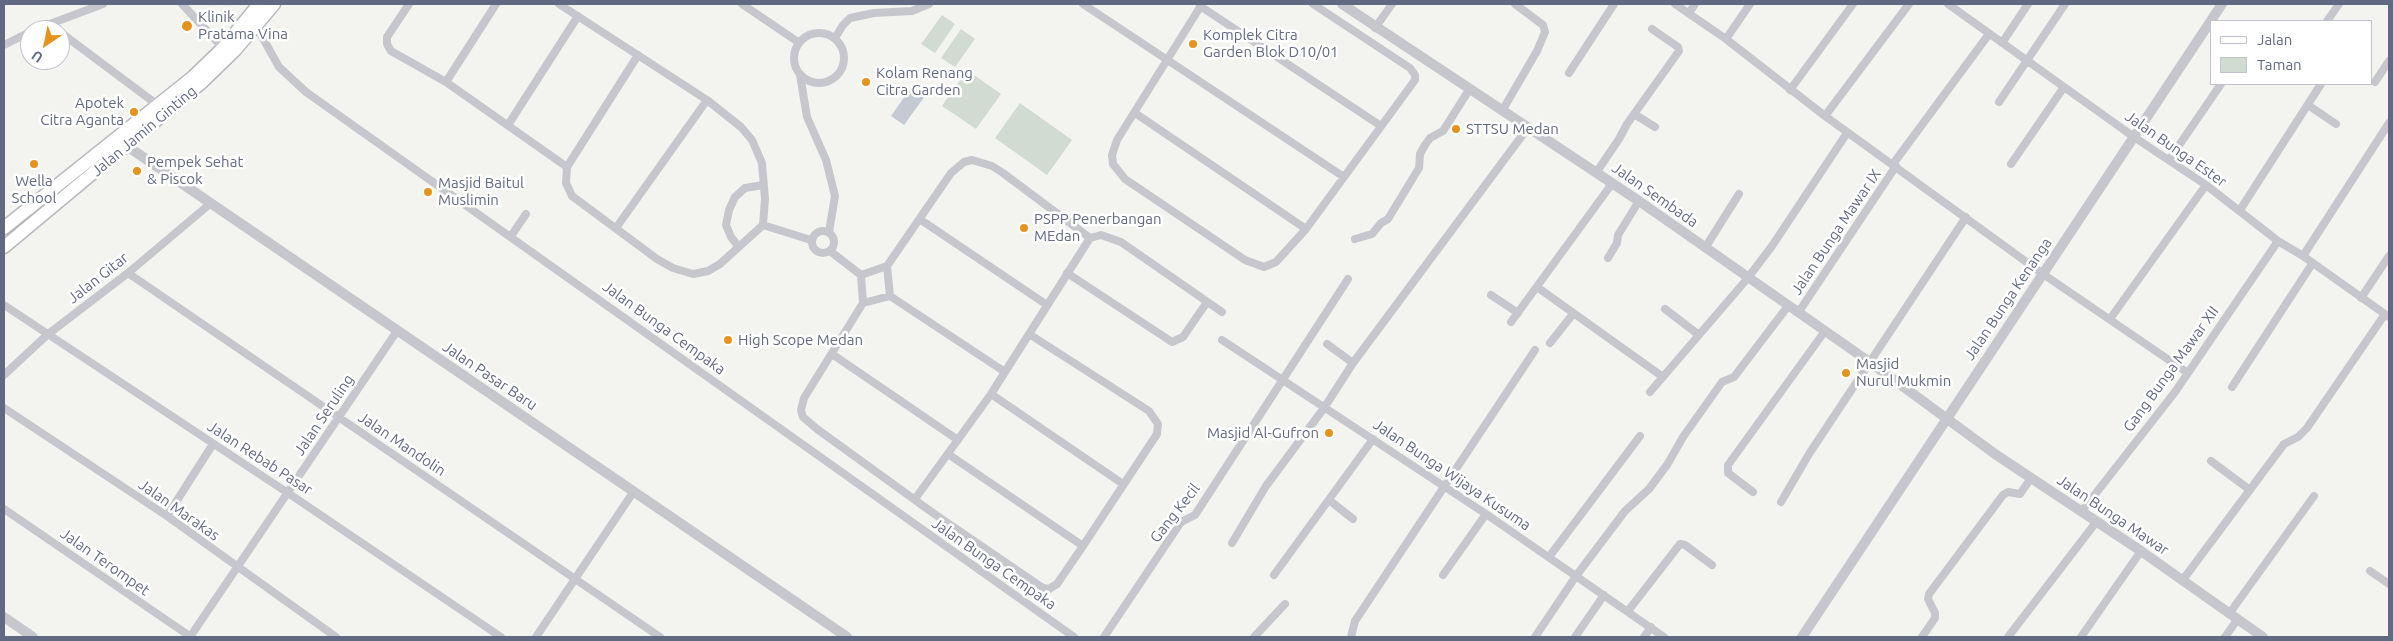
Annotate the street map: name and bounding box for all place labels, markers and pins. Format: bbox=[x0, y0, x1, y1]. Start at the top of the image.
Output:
place label: Klinik Pratama Vina bbox=[198, 8, 288, 43]
marker: Klinik Pratama Vina bbox=[180, 19, 194, 33]
place label: Komplek Citra Garden Blok D10/01 bbox=[1203, 26, 1339, 61]
marker: Komplek Citra Garden Blok D10/01 bbox=[1187, 38, 1199, 50]
place label: Kolam Renang Citra Garden bbox=[876, 64, 973, 99]
marker: Kolam Renang Citra Garden bbox=[860, 76, 872, 88]
place label: Apotek Citra Aganta bbox=[40, 94, 124, 129]
marker: Apotek Citra Aganta bbox=[128, 106, 140, 118]
place label: STTSU Medan bbox=[1466, 120, 1559, 138]
marker: STTSU Medan bbox=[1450, 123, 1462, 135]
place label: Pempek Sehat & Piscok bbox=[147, 153, 243, 188]
marker: Wella School bbox=[28, 158, 40, 170]
marker: Pempek Sehat & Piscok bbox=[131, 165, 143, 177]
place label: Wella School bbox=[12, 172, 56, 207]
place label: Masjid Baitul Muslimin bbox=[438, 174, 524, 209]
marker: Masjid Baitul Muslimin bbox=[422, 186, 434, 198]
place label: PSPP Penerbangan MEdan bbox=[1034, 210, 1162, 245]
marker: PSPP Penerbangan MEdan bbox=[1018, 222, 1030, 234]
place label: High Scope Medan bbox=[738, 331, 863, 349]
marker: High Scope Medan bbox=[722, 334, 734, 346]
place label: Masjid Nurul Mukmin bbox=[1856, 355, 1951, 390]
marker: Masjid Nurul Mukmin bbox=[1840, 367, 1852, 379]
place label: Masjid Al-Gufron bbox=[1207, 424, 1319, 442]
marker: Masjid Al-Gufron bbox=[1323, 427, 1335, 439]

